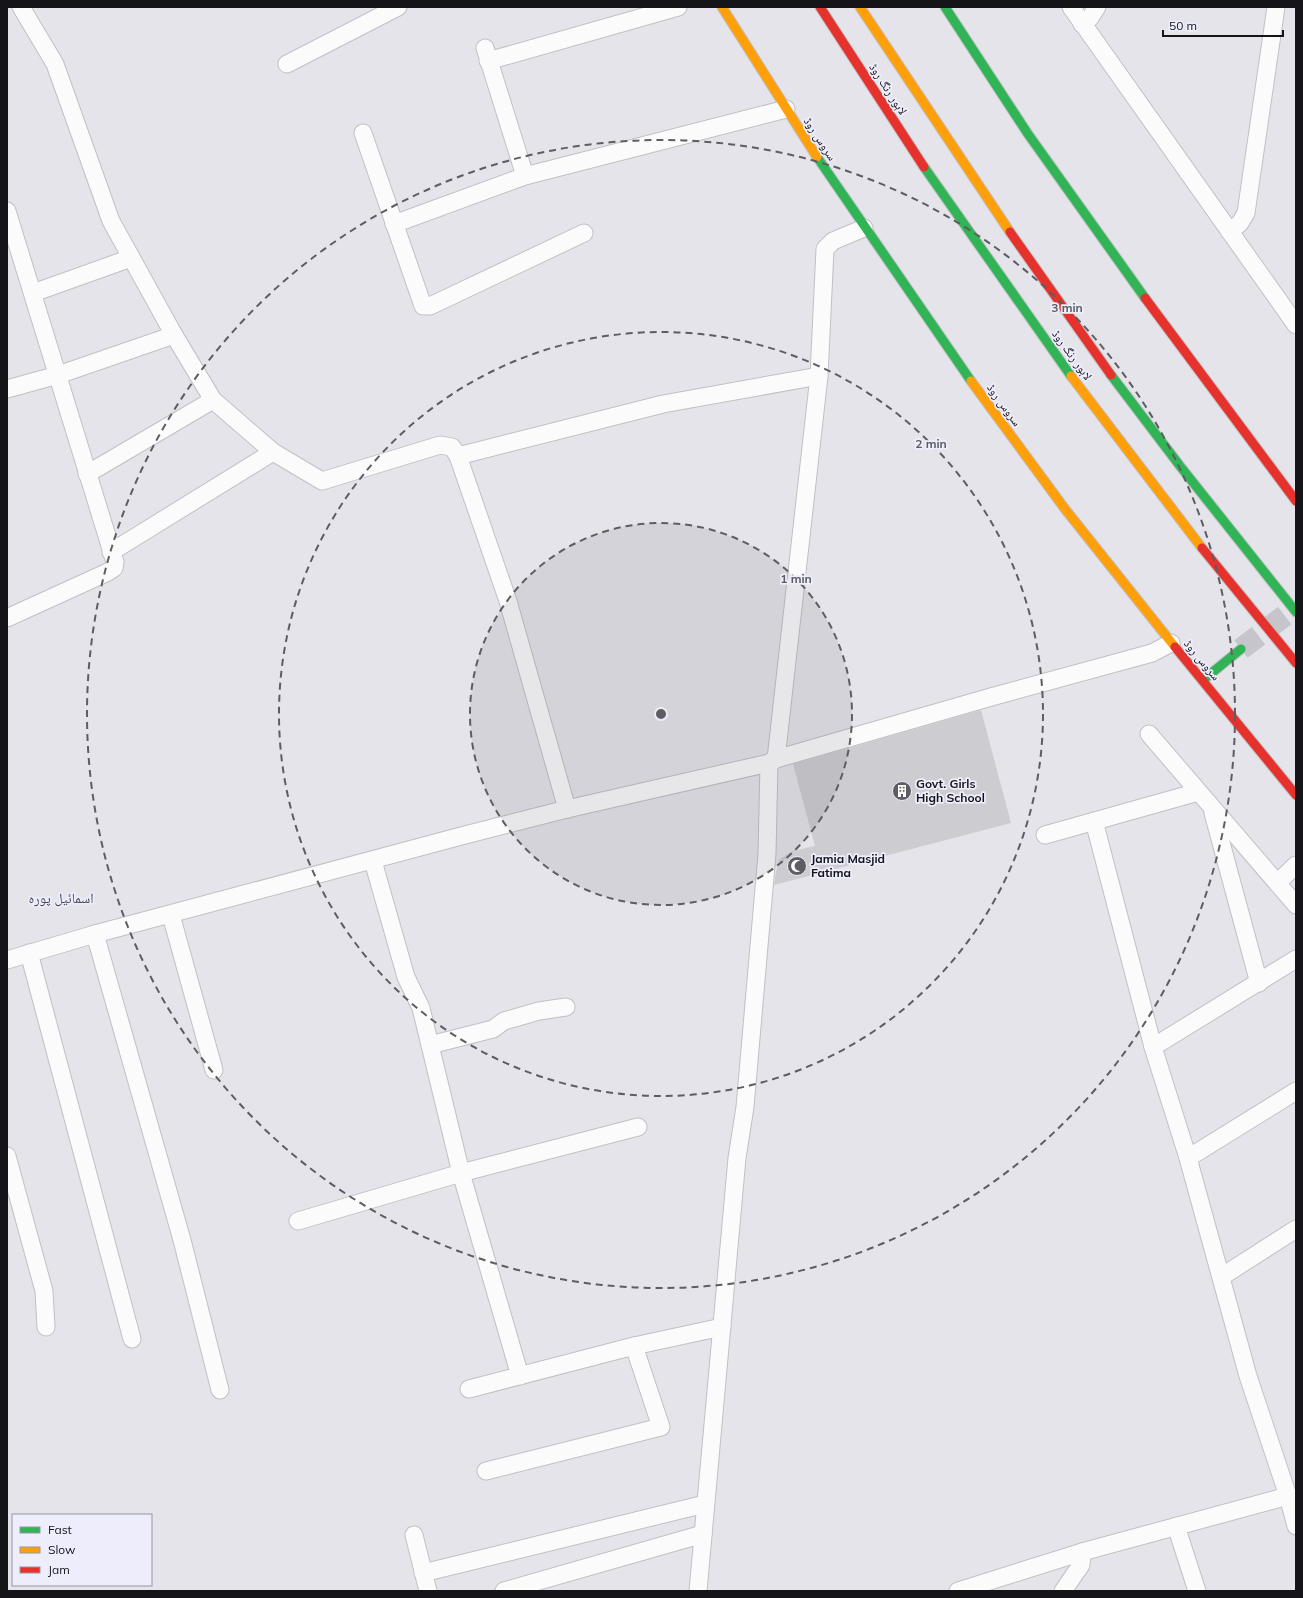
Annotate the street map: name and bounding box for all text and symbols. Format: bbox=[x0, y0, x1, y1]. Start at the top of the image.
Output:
scale bar bbox=[1163, 12, 1283, 38]
text: 50 m bbox=[1169, 18, 1197, 33]
street label: لاہور رنگ روڈ bbox=[866, 60, 911, 117]
street label: سروس روڈ bbox=[801, 114, 840, 163]
text: 3 min bbox=[1051, 300, 1083, 315]
street label: لاہور رنگ روڈ bbox=[1049, 327, 1096, 383]
street label: سروس روڈ bbox=[984, 381, 1025, 429]
text: 2 min bbox=[915, 436, 947, 451]
text: 1 min bbox=[780, 571, 812, 586]
street label: سروس روڈ bbox=[1181, 636, 1224, 683]
centre of rings bbox=[654, 707, 668, 721]
place label: Govt. Girls High School bbox=[916, 776, 985, 805]
building icon: Govt. Girls High School bbox=[891, 780, 913, 802]
place label: Jamia Masjid Fatima bbox=[811, 851, 885, 880]
mosque icon: Jamia Masjid Fatima bbox=[786, 855, 808, 877]
district label: اسمائیل پورہ bbox=[28, 889, 94, 907]
legend bbox=[12, 1514, 152, 1586]
text: Fast bbox=[48, 1522, 72, 1537]
text: Slow bbox=[48, 1542, 76, 1557]
text: Jam bbox=[48, 1562, 70, 1577]

